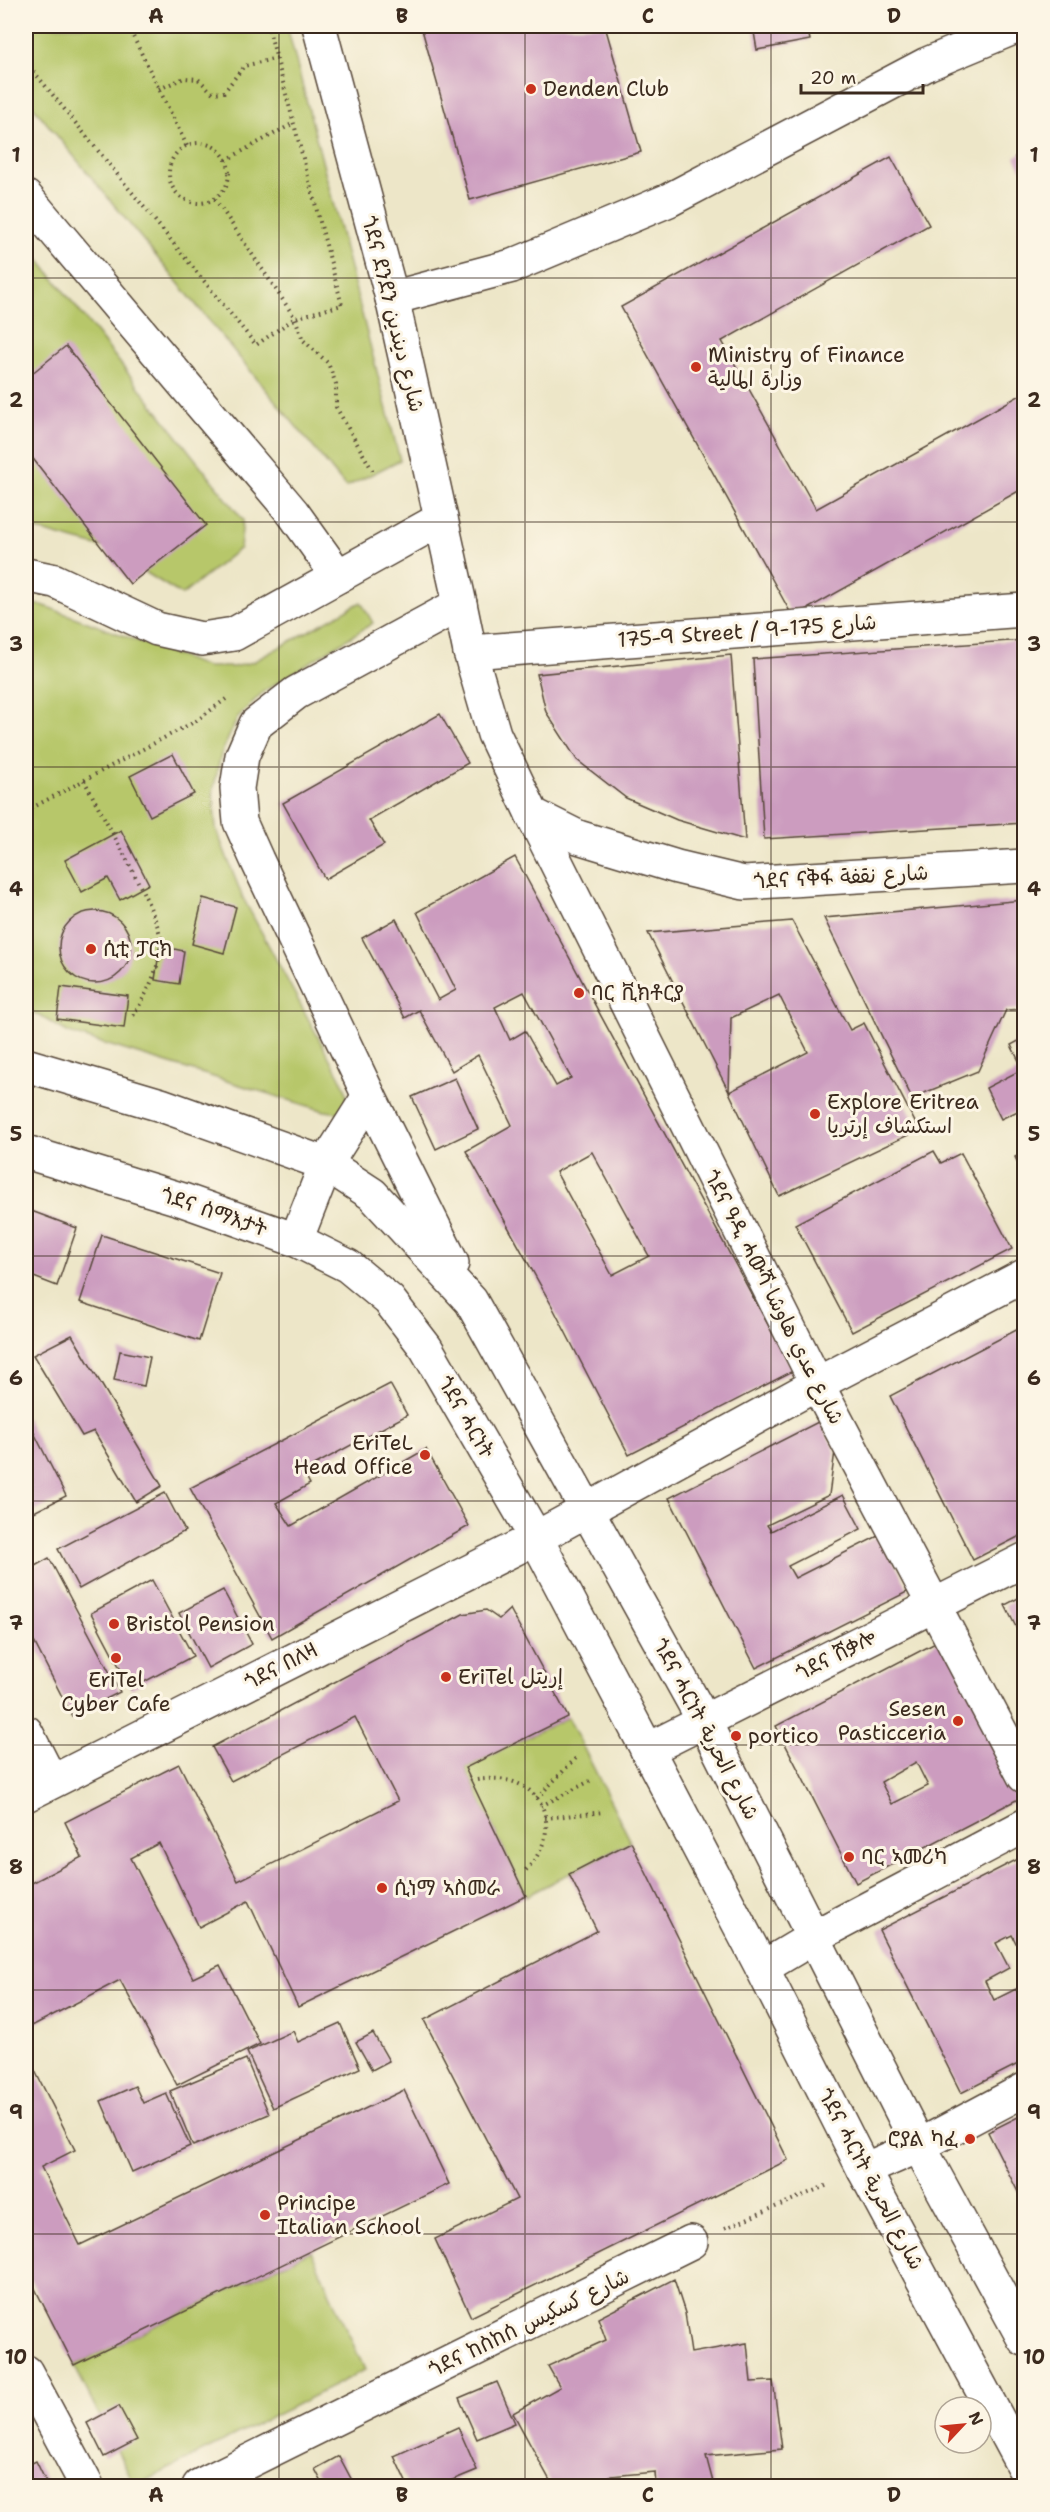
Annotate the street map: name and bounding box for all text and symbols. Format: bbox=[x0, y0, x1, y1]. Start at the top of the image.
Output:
text: A bbox=[148, 3, 164, 29]
text: B bbox=[396, 3, 408, 29]
text: C bbox=[642, 3, 654, 29]
text: D bbox=[887, 3, 901, 29]
scale bar bbox=[801, 57, 922, 95]
text: 20 m bbox=[810, 66, 856, 90]
place label: Denden Club bbox=[543, 75, 669, 103]
marker: Denden Club bbox=[524, 82, 538, 96]
text: 1 bbox=[11, 142, 21, 168]
text: 1 bbox=[1029, 142, 1039, 168]
street label: ጎደና ደንደን شارع ديندين bbox=[354, 213, 431, 415]
place label: Ministry of Finance وزارة المالية bbox=[708, 341, 905, 393]
marker: Ministry of Finance وزارة المالية bbox=[689, 360, 703, 374]
text: 2 bbox=[9, 387, 23, 413]
text: 2 bbox=[1027, 387, 1041, 413]
street label: 175-9 Street / شارع 175-9 bbox=[617, 608, 877, 655]
text: 3 bbox=[9, 631, 23, 657]
text: 3 bbox=[1027, 631, 1041, 657]
street label: ጎደና ናቅፋ شارع نقفة bbox=[753, 858, 929, 897]
text: 4 bbox=[9, 876, 23, 902]
text: 4 bbox=[1027, 876, 1041, 902]
place label: ሲቲ ፓርክ bbox=[103, 935, 173, 963]
marker: ሲቲ ፓርክ bbox=[84, 942, 98, 956]
place label: ባር ቪክቶርያ bbox=[591, 979, 684, 1007]
marker: ባር ቪክቶርያ bbox=[572, 986, 586, 1000]
place label: Explore Eritrea استكشاف إرتريا bbox=[827, 1088, 979, 1140]
marker: Explore Eritrea استكشاف إرتريا bbox=[808, 1107, 822, 1121]
text: 5 bbox=[10, 1121, 22, 1147]
text: 5 bbox=[1028, 1121, 1040, 1147]
street label: ጎደና ዓዲ ሓውሻ شارع عدي هاوشا bbox=[697, 1165, 851, 1430]
street label: ጎደና ሰማእታት bbox=[157, 1181, 271, 1243]
text: 6 bbox=[9, 1365, 23, 1391]
text: 6 bbox=[1027, 1365, 1041, 1391]
street label: ጎደና ሓርነት bbox=[431, 1371, 501, 1464]
place label: EriTeL Head Office bbox=[294, 1429, 413, 1481]
marker: EriTeL Head Office bbox=[418, 1448, 432, 1462]
text: 7 bbox=[9, 1610, 23, 1636]
place label: Bristol Pension bbox=[126, 1610, 275, 1638]
text: 7 bbox=[1027, 1610, 1041, 1636]
marker: Bristol Pension bbox=[107, 1617, 121, 1631]
street label: ጎደና ሸቃሎ bbox=[791, 1623, 881, 1687]
street label: ጎደና ሓርነት شارع الحرية bbox=[645, 1633, 766, 1825]
street label: ጎደና በለዛ bbox=[240, 1636, 322, 1696]
marker: EriTel Cyber Cafe bbox=[109, 1651, 123, 1665]
place label: EriTel إريتل bbox=[458, 1663, 563, 1691]
place label: EriTel Cyber Cafe bbox=[61, 1666, 171, 1718]
marker: EriTel إريتل bbox=[439, 1670, 453, 1684]
place label: Sesen Pasticceria bbox=[838, 1695, 946, 1747]
marker: Sesen Pasticceria bbox=[951, 1714, 965, 1728]
place label: portico bbox=[748, 1722, 819, 1750]
marker: portico bbox=[729, 1729, 743, 1743]
place label: ባር ኣመሪካ bbox=[861, 1843, 947, 1871]
marker: ባር ኣመሪካ bbox=[842, 1850, 856, 1864]
text: 8 bbox=[9, 1854, 23, 1880]
text: 8 bbox=[1027, 1854, 1041, 1880]
place label: ሲነማ ኣስመራ bbox=[394, 1874, 500, 1902]
marker: ሲነማ ኣስመራ bbox=[375, 1881, 389, 1895]
street label: ጎደና ሓርነት شارع الحرية bbox=[810, 2083, 931, 2275]
text: 9 bbox=[9, 2099, 23, 2125]
text: 9 bbox=[1027, 2099, 1041, 2125]
place label: ሮያል ካፈ bbox=[888, 2125, 958, 2153]
marker: ሮያል ካፈ bbox=[963, 2132, 977, 2146]
place label: Principe Italian School bbox=[277, 2189, 421, 2241]
marker: Principe Italian School bbox=[258, 2208, 272, 2222]
street label: ጎደና ከስከሰ شارع كسكيس bbox=[424, 2262, 634, 2385]
text: 10 bbox=[5, 2344, 27, 2370]
text: 10 bbox=[1023, 2344, 1045, 2370]
north arrow bbox=[933, 2395, 993, 2455]
text: N bbox=[964, 2408, 988, 2429]
text: A bbox=[148, 2482, 164, 2508]
text: B bbox=[396, 2482, 408, 2508]
text: C bbox=[642, 2482, 654, 2508]
text: D bbox=[887, 2482, 901, 2508]

